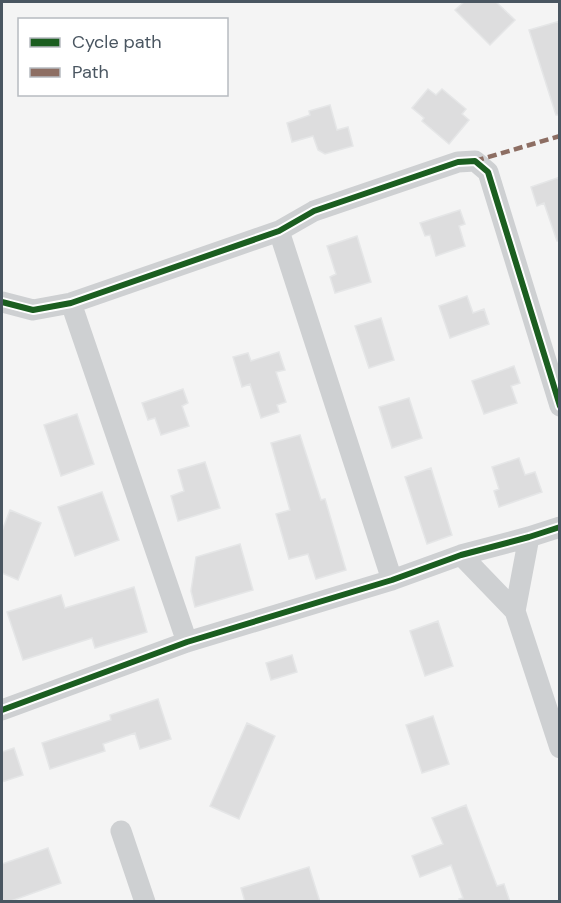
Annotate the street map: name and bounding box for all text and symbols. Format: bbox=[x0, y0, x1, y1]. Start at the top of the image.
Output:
legend bbox=[18, 18, 228, 96]
text: Cycle path bbox=[72, 30, 162, 54]
text: Path bbox=[72, 60, 109, 84]

